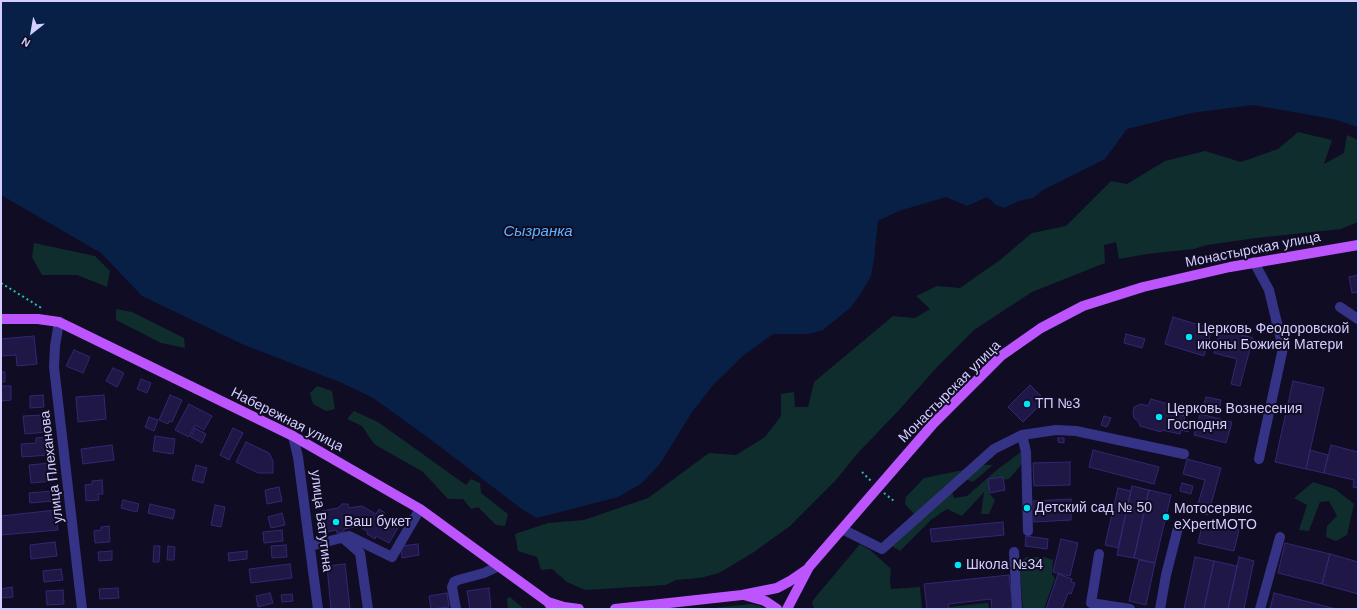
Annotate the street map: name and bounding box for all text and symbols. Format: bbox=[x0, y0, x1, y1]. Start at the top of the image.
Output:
north arrow bbox=[12, 12, 52, 52]
text: N bbox=[19, 35, 32, 49]
water label: Сызранка bbox=[503, 223, 573, 241]
street label: Монастырская улица bbox=[1184, 229, 1322, 271]
place label: Церковь Феодоровской иконы Божией Матери bbox=[1197, 321, 1349, 354]
marker: Церковь Феодоровской иконы Божией Матери bbox=[1184, 332, 1194, 342]
street label: Монастырская улица bbox=[895, 337, 1005, 447]
street label: Набережная улица bbox=[228, 384, 346, 456]
place label: ТП №3 bbox=[1035, 396, 1080, 412]
marker: ТП №3 bbox=[1022, 399, 1032, 409]
place label: Церковь Вознесения Господня bbox=[1167, 401, 1302, 434]
street label: улица Плеханова bbox=[37, 410, 67, 524]
marker: Церковь Вознесения Господня bbox=[1154, 412, 1164, 422]
street label: улица Ватутина bbox=[306, 469, 336, 573]
place label: Детский сад № 50 bbox=[1035, 500, 1152, 516]
place label: Мотосервис eXpertMOTO bbox=[1174, 501, 1257, 534]
marker: Детский сад № 50 bbox=[1022, 503, 1032, 513]
marker: Мотосервис eXpertMOTO bbox=[1161, 512, 1171, 522]
place label: Ваш букет bbox=[344, 514, 411, 530]
marker: Ваш букет bbox=[331, 517, 341, 527]
place label: Школа №34 bbox=[966, 557, 1043, 573]
marker: Школа №34 bbox=[953, 560, 963, 570]

